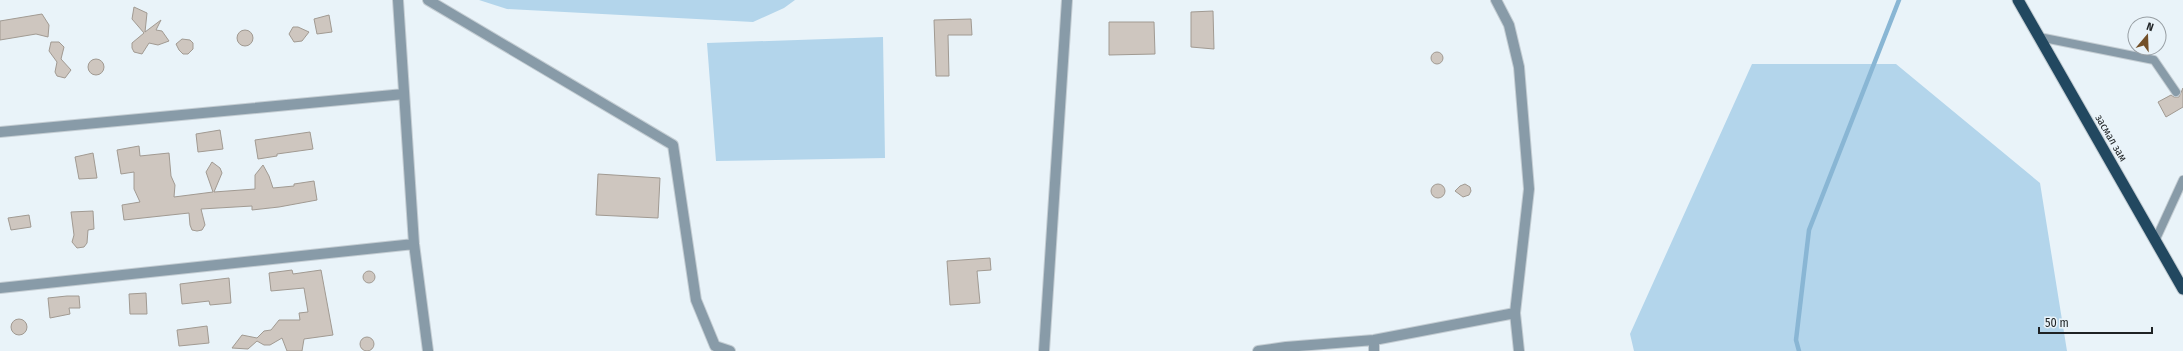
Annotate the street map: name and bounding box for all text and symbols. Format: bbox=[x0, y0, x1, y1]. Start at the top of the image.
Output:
north arrow bbox=[2127, 16, 2167, 56]
text: N bbox=[2145, 20, 2155, 34]
street label: засмал зам bbox=[2092, 112, 2130, 164]
scale bar bbox=[2039, 309, 2152, 335]
text: 50 m bbox=[2045, 316, 2069, 330]

